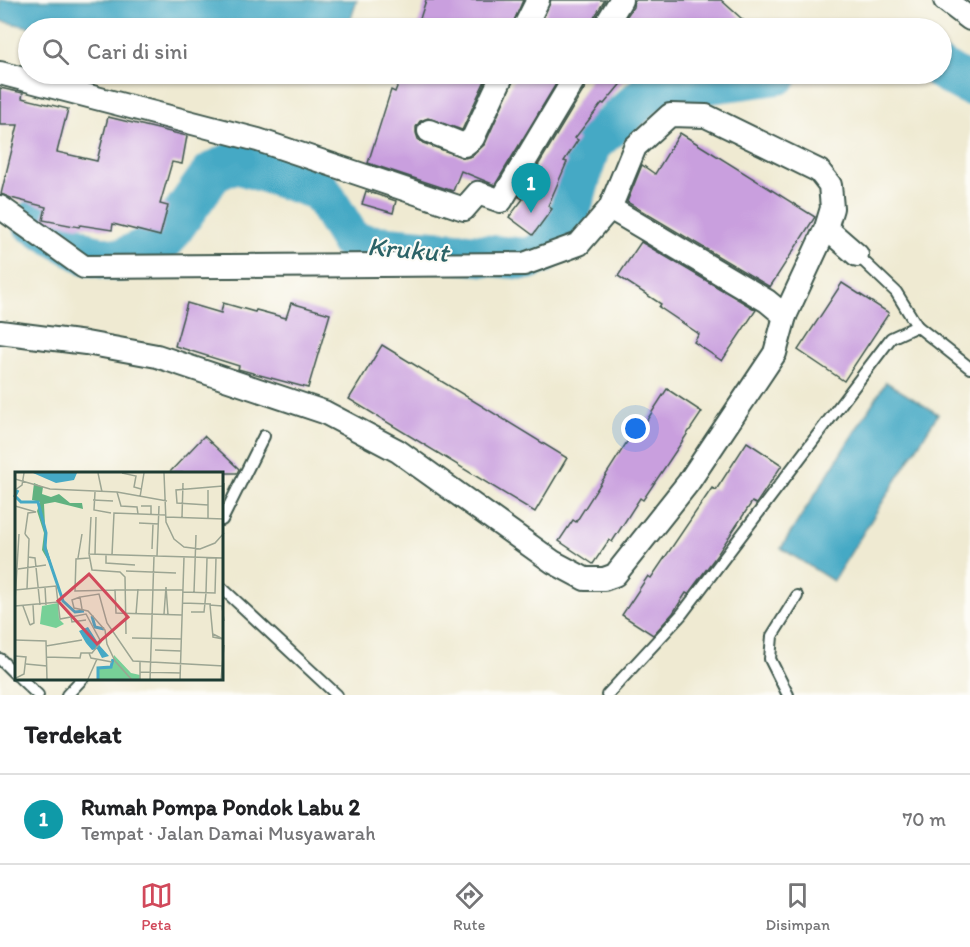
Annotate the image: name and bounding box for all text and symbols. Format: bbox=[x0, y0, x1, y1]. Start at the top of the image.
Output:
search box bbox=[18, 18, 952, 84]
icon: search bbox=[39, 35, 72, 68]
text: Cari di sini bbox=[87, 38, 188, 65]
pin: 1 bbox=[512, 164, 550, 213]
water label: Krukut bbox=[366, 229, 453, 269]
your location bbox=[621, 414, 650, 443]
inset map bbox=[15, 472, 224, 680]
text: Terdekat bbox=[24, 718, 122, 750]
text: Rumah Pompa Pondok Labu 2 bbox=[81, 794, 360, 821]
text: 1 bbox=[39, 807, 48, 831]
text: 70 m bbox=[902, 807, 946, 831]
text: Tempat · Jalan Damai Musyawarah bbox=[81, 821, 375, 845]
tab: Peta bbox=[140, 879, 173, 934]
tab: Rute bbox=[453, 879, 486, 934]
tab: Disimpan bbox=[765, 879, 830, 934]

